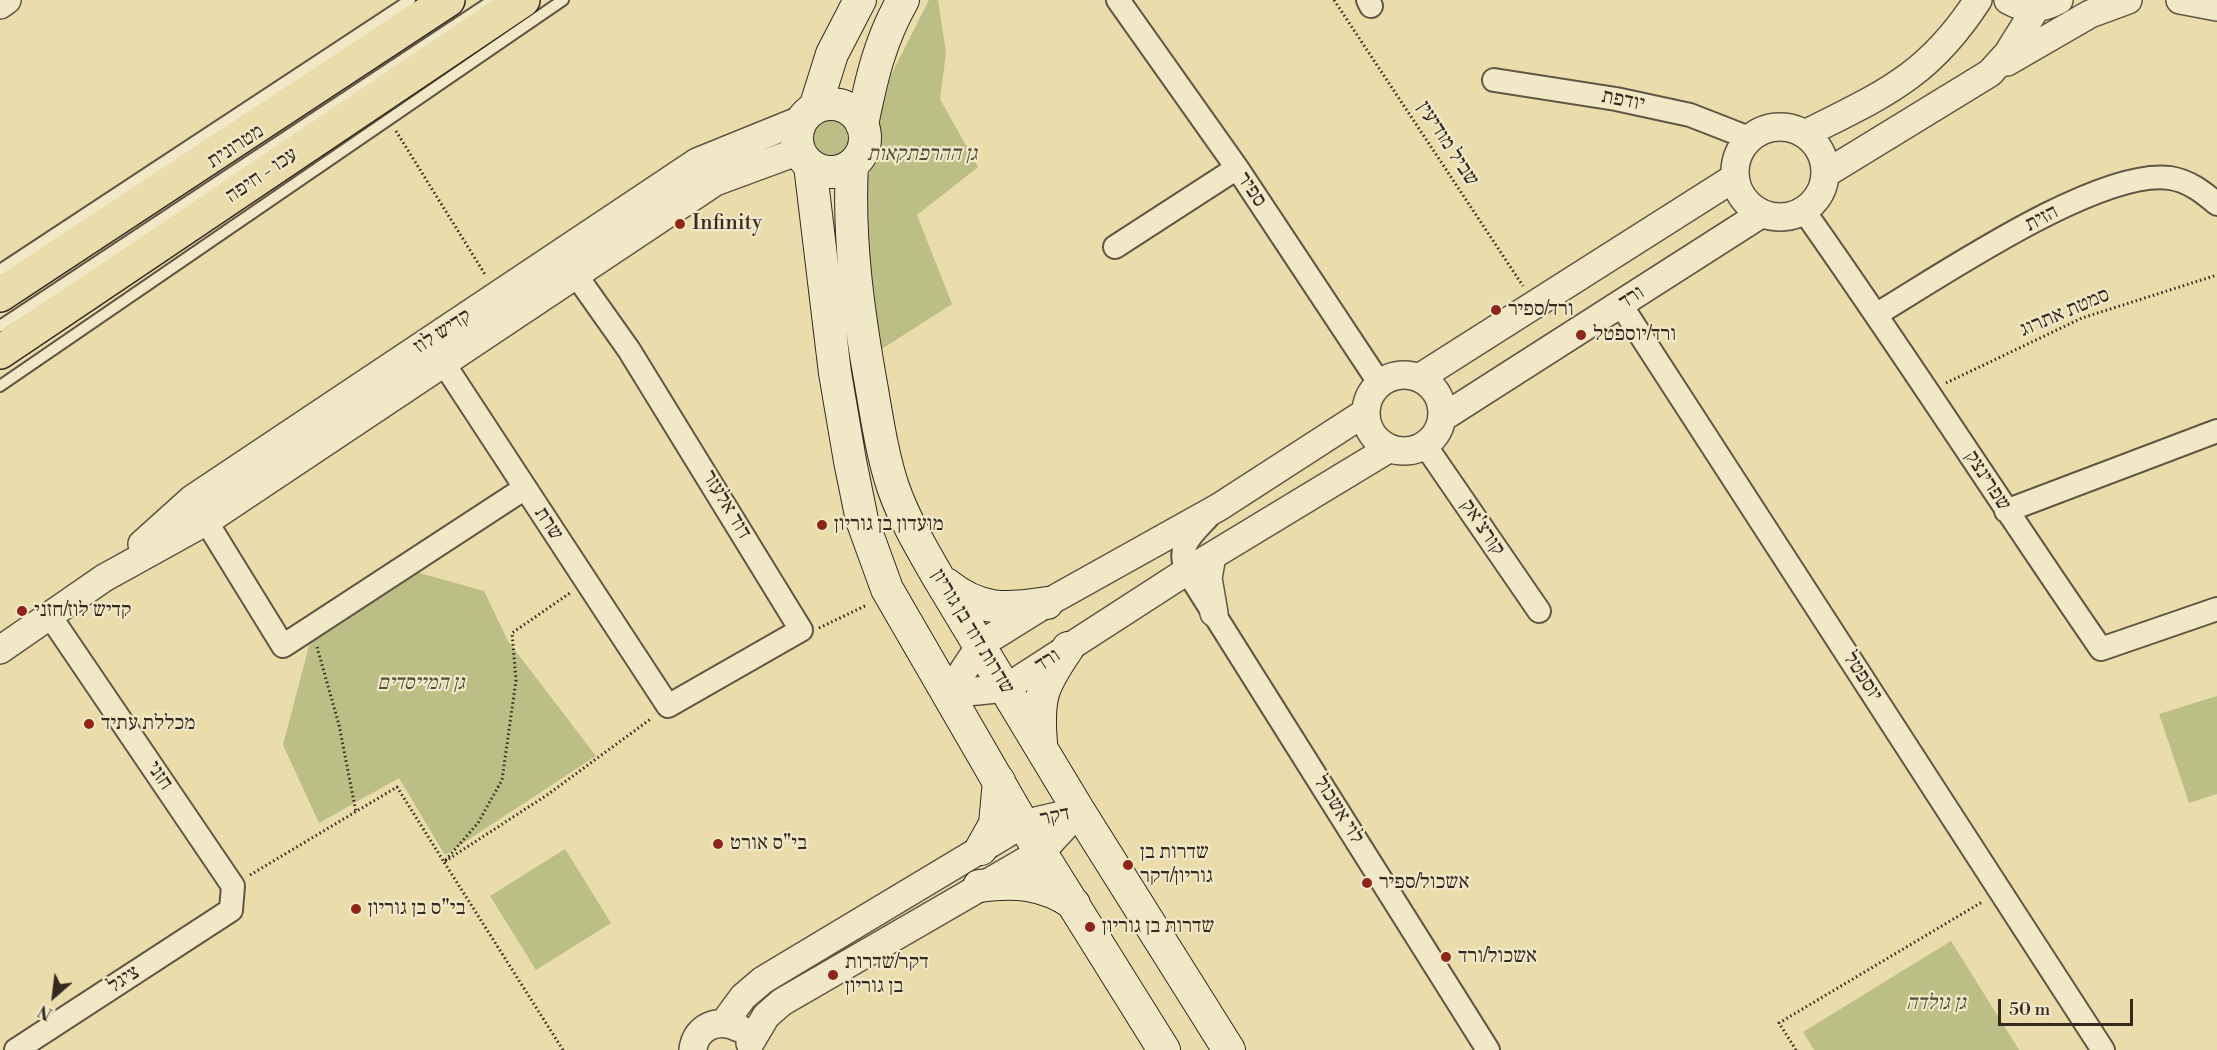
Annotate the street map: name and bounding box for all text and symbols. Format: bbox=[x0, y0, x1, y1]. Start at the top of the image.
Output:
street label: יודפת bbox=[1599, 85, 1647, 117]
street label: שביל מודיעין bbox=[1410, 97, 1484, 191]
street label: מטרונית bbox=[203, 119, 269, 175]
park label: גן ההרפתקאות bbox=[867, 142, 977, 168]
street label: עכו - חיפה bbox=[221, 143, 303, 209]
street label: ספיר bbox=[1230, 168, 1272, 212]
street label: הזית bbox=[2021, 200, 2063, 238]
place label: Infinity bbox=[692, 211, 762, 237]
marker: Infinity bbox=[673, 217, 687, 231]
street label: ורד bbox=[1615, 281, 1649, 315]
street label: סמטת אתרוג bbox=[2016, 283, 2114, 343]
place label: ורד/ספיר bbox=[1508, 297, 1574, 323]
marker: ורד/ספיר bbox=[1489, 303, 1503, 317]
street label: קדיש לוז bbox=[409, 304, 477, 360]
place label: ורד/יוספטל bbox=[1593, 322, 1676, 348]
marker: ורד/יוספטל bbox=[1574, 328, 1588, 342]
street label: שפרינצק bbox=[1958, 446, 2016, 516]
street label: דוד אלעזר bbox=[696, 466, 756, 544]
street label: קורצ'אק bbox=[1454, 495, 1510, 561]
street label: שרת bbox=[528, 503, 568, 545]
place label: מועדון בן גוריון bbox=[834, 512, 944, 538]
marker: מועדון בן גוריון bbox=[815, 518, 829, 532]
street label: שדרות דוד בן גוריון bbox=[925, 565, 1019, 699]
place label: קדיש לוז/חזני bbox=[34, 598, 132, 624]
marker: קדיש לוז/חזני bbox=[15, 604, 29, 618]
street label: ורד bbox=[1031, 644, 1065, 678]
street label: יוספטל bbox=[1837, 648, 1887, 706]
park label: גן המייסדים bbox=[377, 671, 465, 697]
place label: מכללת עתיד bbox=[101, 711, 196, 737]
marker: מכללת עתיד bbox=[82, 717, 96, 731]
street label: חזני bbox=[140, 757, 178, 795]
street label: לוי אשכול bbox=[1307, 771, 1369, 849]
street label: דקר bbox=[1038, 802, 1072, 832]
place label: בי"ס אורט bbox=[730, 831, 807, 857]
marker: בי"ס אורט bbox=[711, 837, 725, 851]
place label: שדרות בן גוריון/דקר bbox=[1140, 840, 1213, 890]
marker: שדרות בן גוריון/דקר bbox=[1121, 858, 1135, 872]
place label: אשכול/ספיר bbox=[1379, 870, 1470, 896]
marker: אשכול/ספיר bbox=[1360, 876, 1374, 890]
place label: בי"ס בן גוריון bbox=[368, 896, 466, 922]
marker: בי"ס בן גוריון bbox=[349, 902, 363, 916]
place label: שדרות בן גוריון bbox=[1102, 914, 1214, 940]
marker: שדרות בן גוריון bbox=[1083, 920, 1097, 934]
place label: אשכול/ורד bbox=[1458, 944, 1537, 970]
place label: דקר/שדרות בן גוריון bbox=[845, 950, 929, 1000]
marker: אשכול/ורד bbox=[1439, 950, 1453, 964]
street label: ציגל bbox=[103, 960, 145, 1000]
north arrow bbox=[24, 966, 84, 1026]
marker: דקר/שדרות בן גוריון bbox=[826, 968, 840, 982]
scale bar bbox=[2001, 987, 2136, 1025]
park label: גן גולדה bbox=[1906, 991, 1966, 1017]
text: 50 m bbox=[2009, 998, 2050, 1021]
text: N bbox=[35, 1000, 56, 1024]

